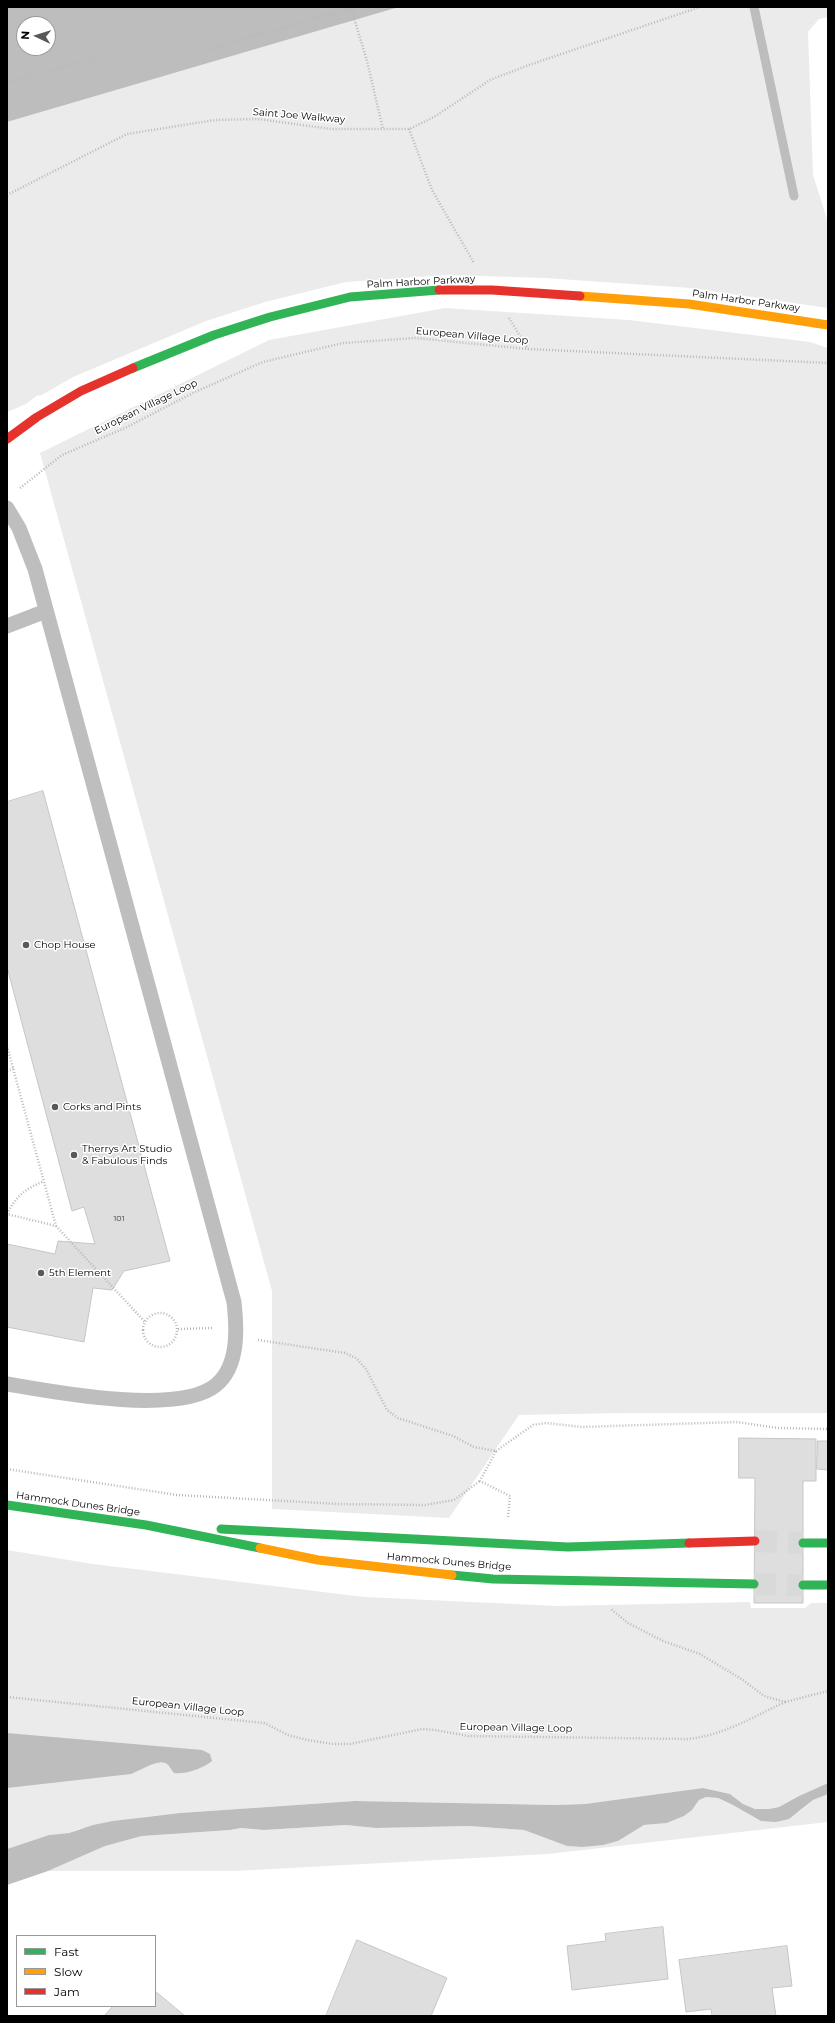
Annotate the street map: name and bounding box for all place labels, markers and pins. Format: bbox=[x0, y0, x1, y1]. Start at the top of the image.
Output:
place label: Chop House bbox=[34, 939, 96, 951]
marker: Chop House bbox=[21, 940, 31, 950]
place label: Corks and Pints bbox=[63, 1101, 141, 1113]
marker: Corks and Pints bbox=[50, 1102, 60, 1112]
place label: Therrys Art Studio & Fabulous Finds bbox=[82, 1143, 172, 1166]
marker: Therrys Art Studio & Fabulous Finds bbox=[69, 1150, 79, 1160]
place label: 5th Element bbox=[49, 1267, 111, 1279]
marker: 5th Element bbox=[36, 1268, 46, 1278]

